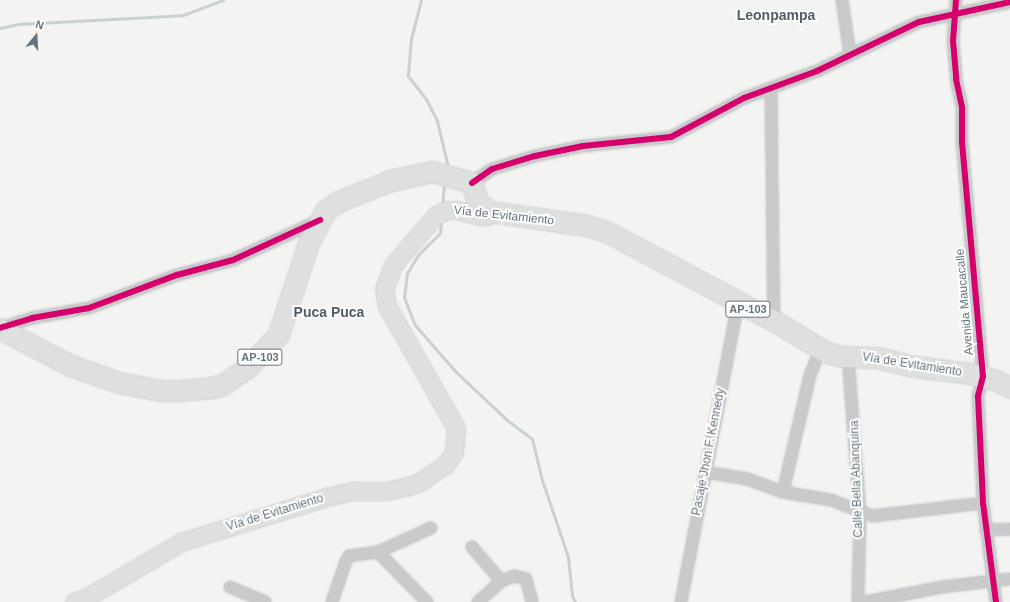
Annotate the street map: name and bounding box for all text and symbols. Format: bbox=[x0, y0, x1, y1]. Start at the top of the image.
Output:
district label: Leonpampa bbox=[737, 7, 815, 23]
north arrow bbox=[16, 16, 56, 56]
text: N bbox=[34, 18, 45, 32]
street label: Vía de Evitamiento bbox=[453, 204, 555, 228]
street label: Avenida Maucacalle bbox=[953, 248, 977, 356]
road number: AP-103 bbox=[725, 300, 771, 318]
district label: Puca Puca bbox=[294, 304, 364, 320]
road number: AP-103 bbox=[237, 348, 283, 366]
street label: Vía de Evitamiento bbox=[861, 350, 963, 380]
street label: Pasaje Jhon F. Kennedy bbox=[690, 387, 728, 517]
street label: Calle Bella Abanquina bbox=[848, 420, 866, 538]
street label: Vía de Evitamiento bbox=[225, 491, 325, 535]

